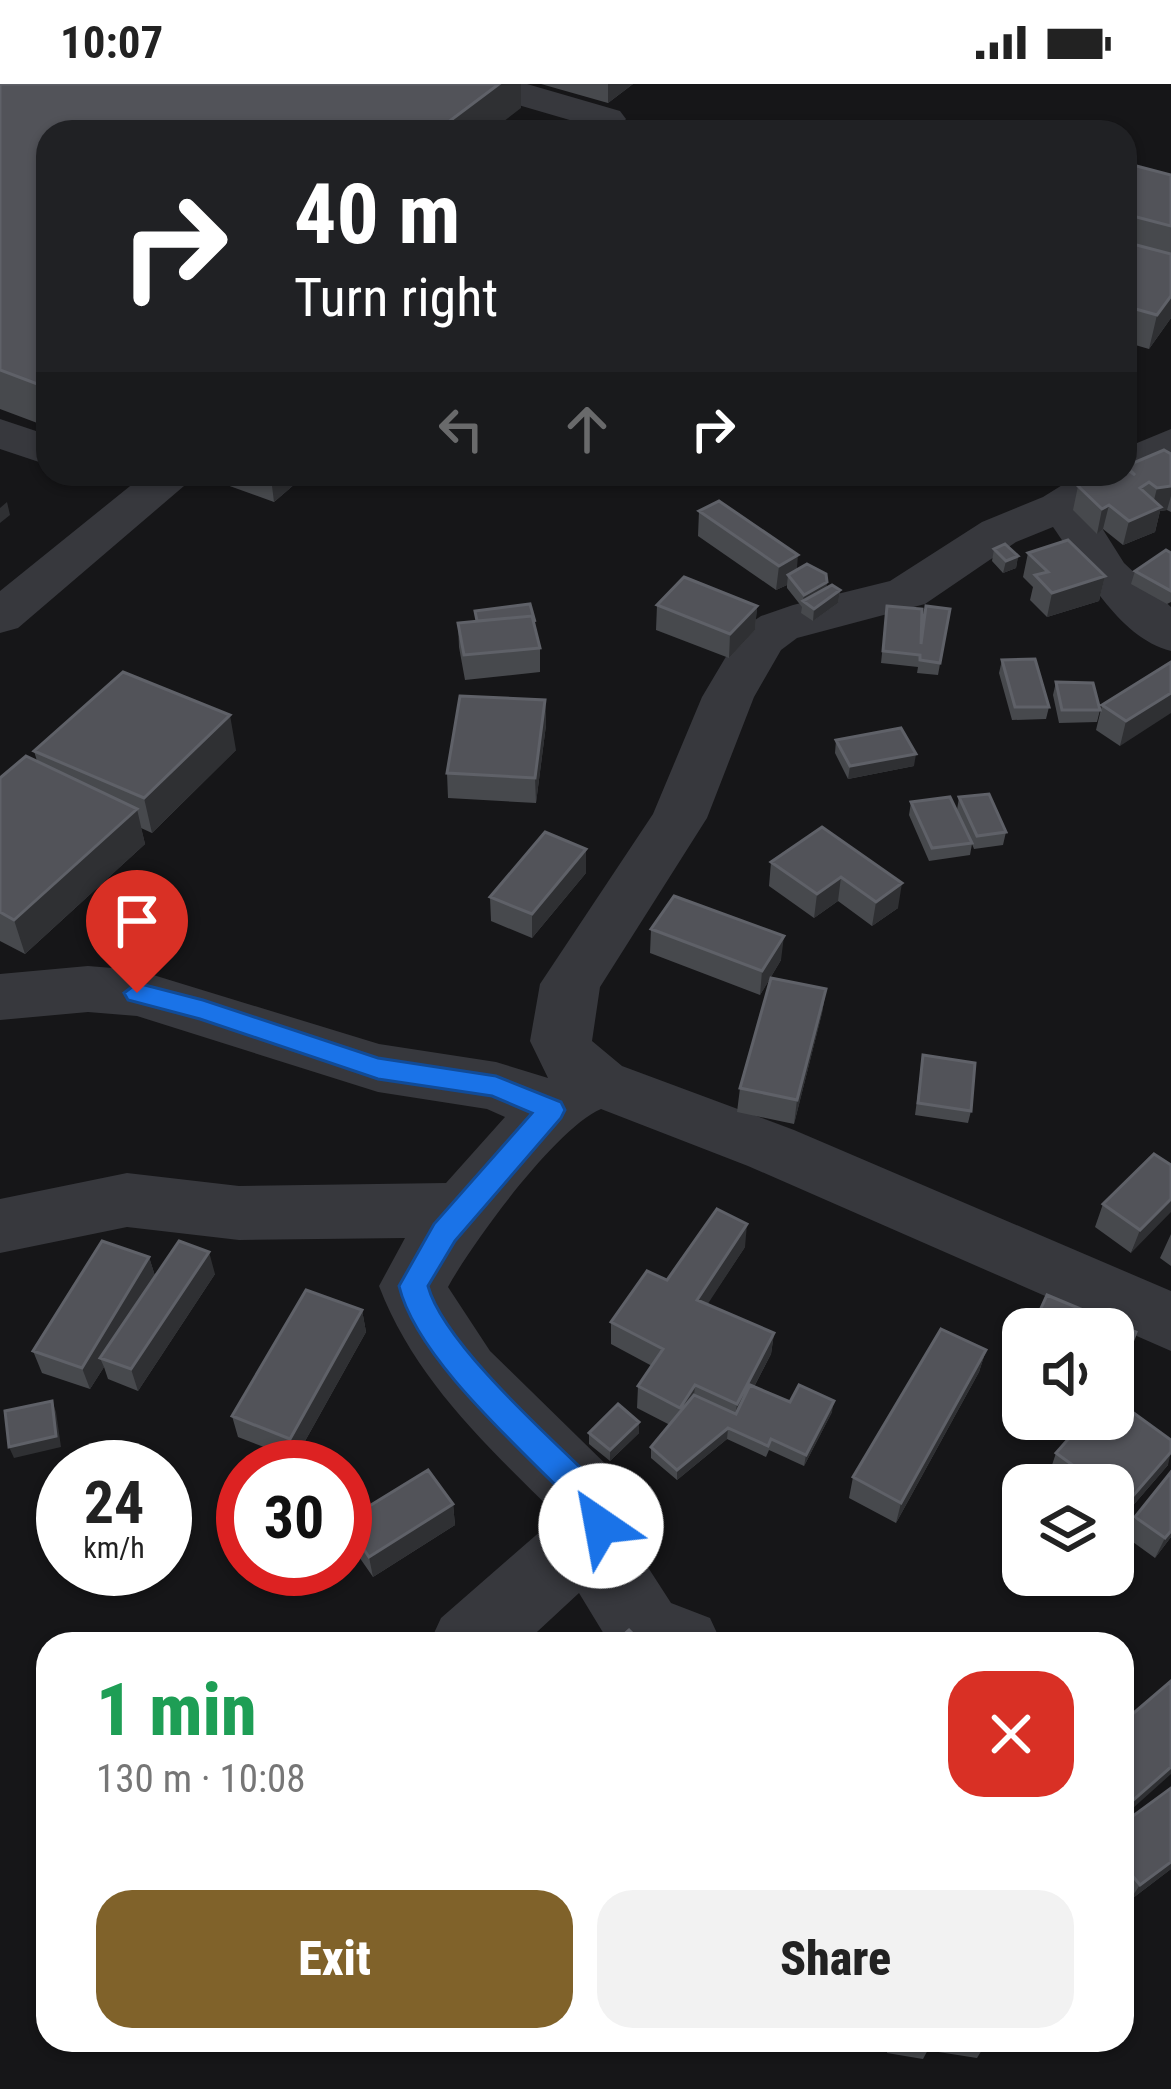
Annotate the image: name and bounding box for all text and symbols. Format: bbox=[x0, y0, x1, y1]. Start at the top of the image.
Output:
text: 10:07 bbox=[60, 16, 163, 69]
text: 40 m bbox=[294, 165, 461, 264]
icon: right bbox=[96, 168, 252, 324]
text: Turn right bbox=[294, 266, 498, 329]
icon: left bbox=[428, 396, 494, 462]
icon: ahead bbox=[554, 396, 620, 462]
icon: right bbox=[680, 396, 746, 462]
pin bbox=[86, 870, 188, 993]
icon: arrive bbox=[104, 888, 170, 954]
map controls bbox=[1002, 1308, 1134, 1596]
button: sound bbox=[1002, 1308, 1134, 1440]
speed limit sign: 30 bbox=[216, 1440, 372, 1596]
position arrow bbox=[538, 1463, 664, 1589]
button: layers bbox=[1002, 1464, 1134, 1596]
text: 24 bbox=[84, 1467, 144, 1538]
text: km/h bbox=[83, 1530, 145, 1565]
text: 1 min bbox=[96, 1668, 257, 1753]
button: close bbox=[948, 1671, 1074, 1797]
text: 130 m · 10:08 bbox=[96, 1756, 306, 1802]
button: Exit bbox=[96, 1890, 573, 2028]
button: Share bbox=[597, 1890, 1074, 2028]

